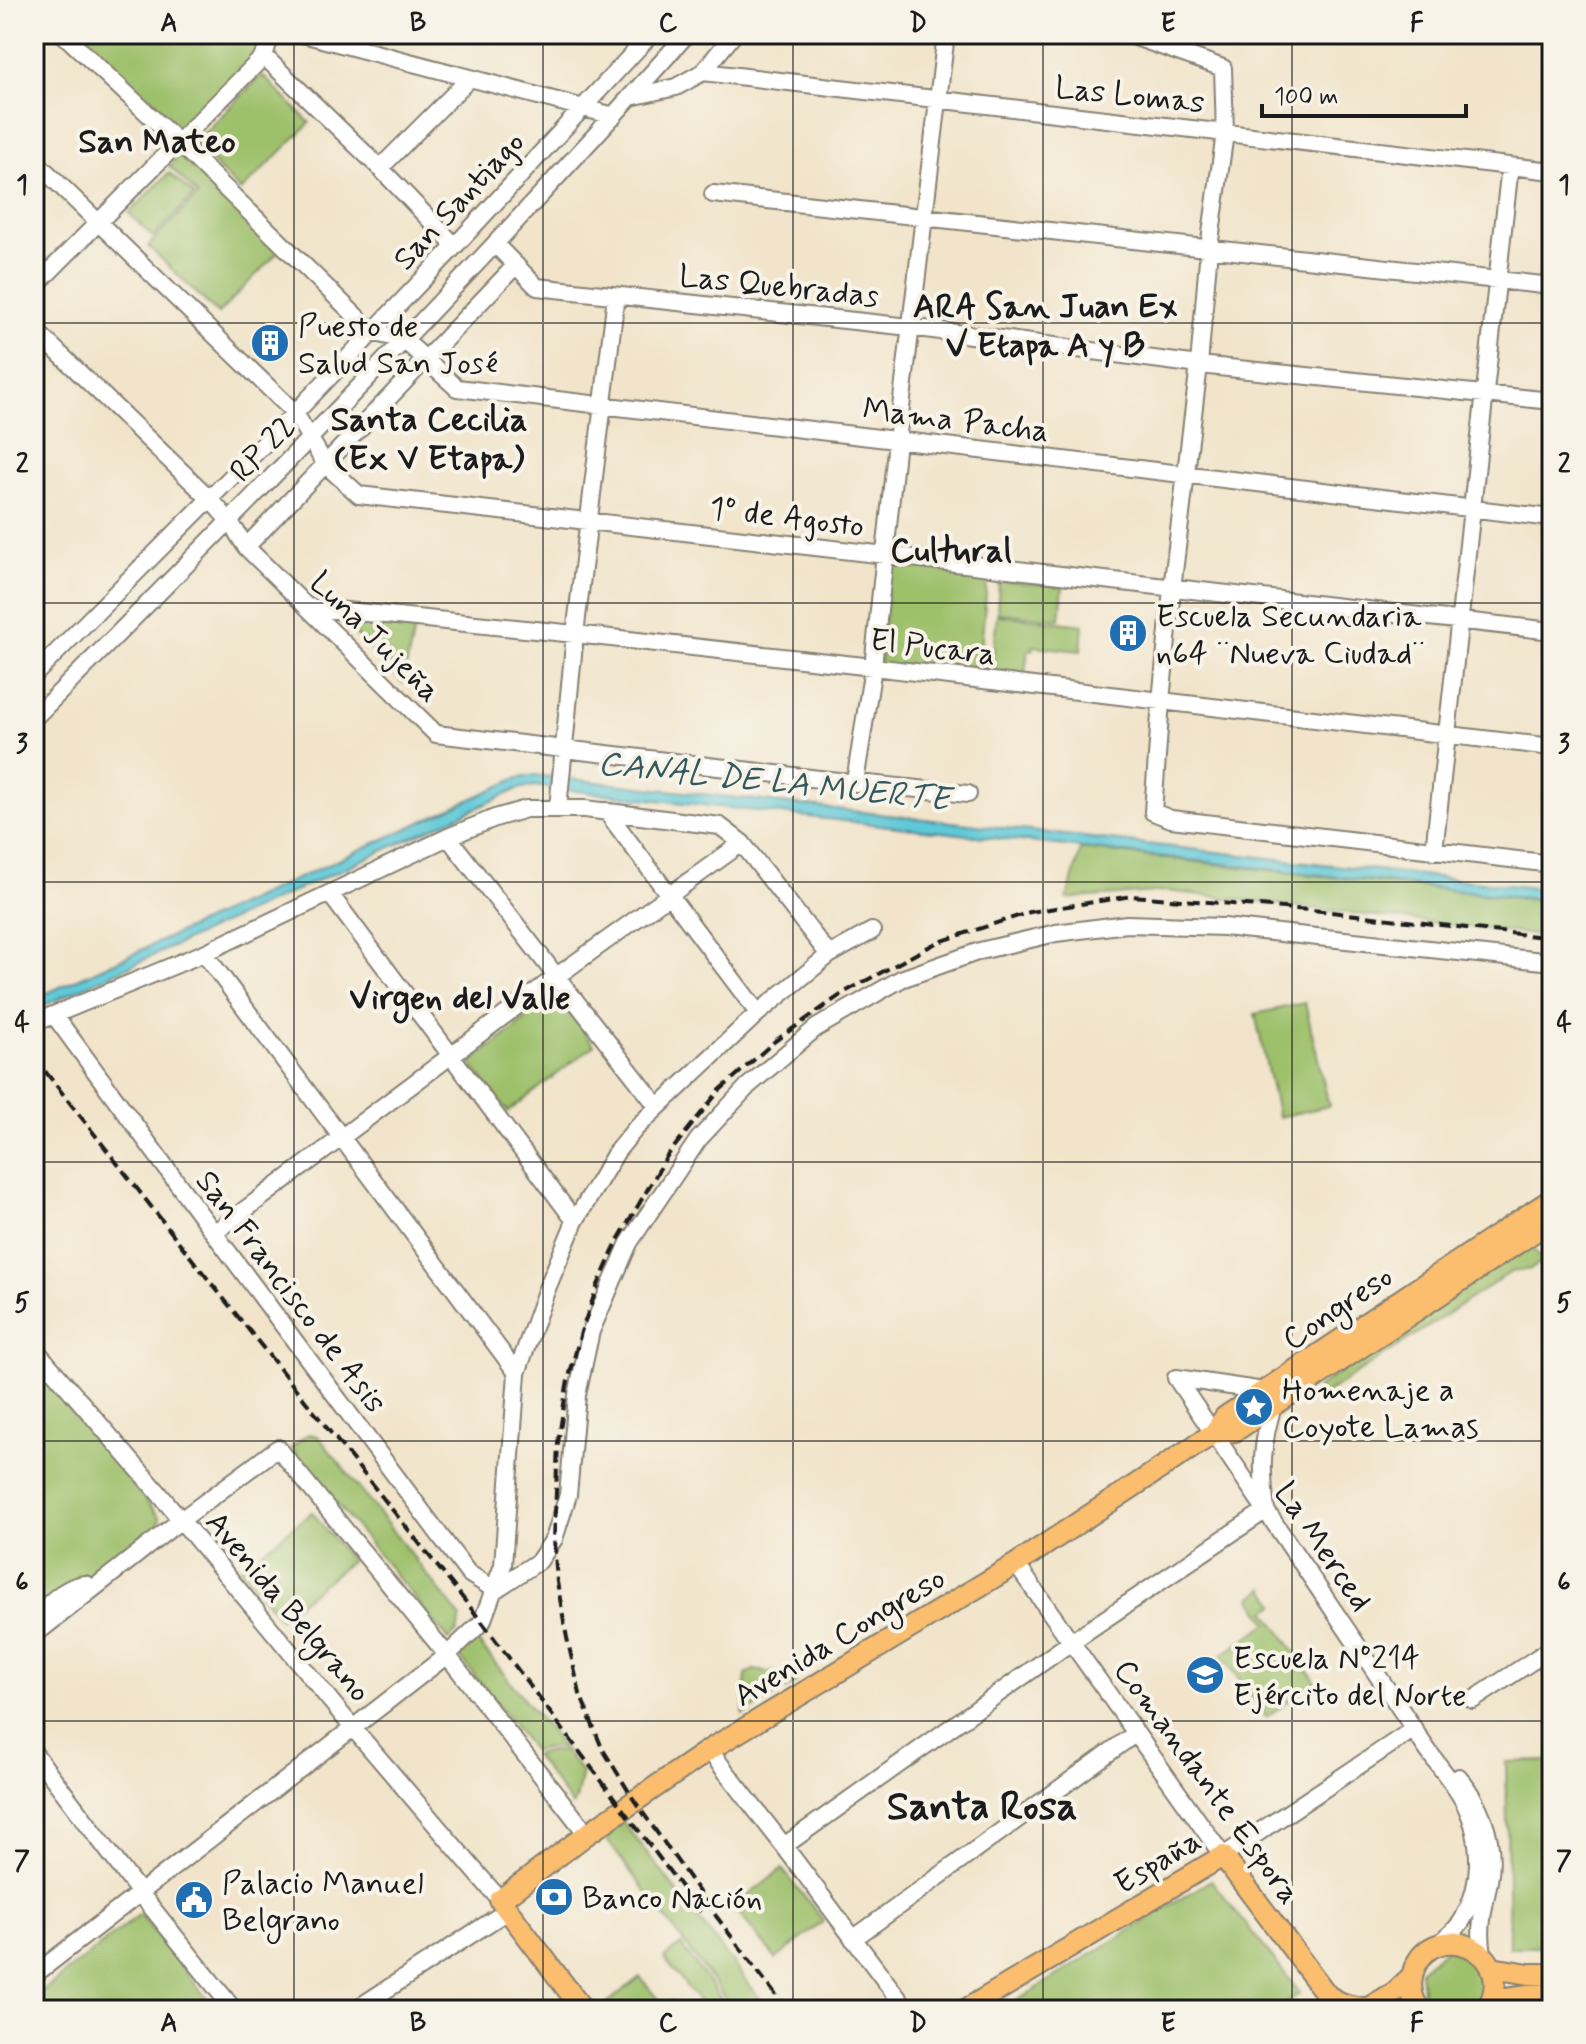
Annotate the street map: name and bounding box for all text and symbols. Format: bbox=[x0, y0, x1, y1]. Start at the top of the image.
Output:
text: A bbox=[160, 7, 178, 41]
text: B bbox=[410, 7, 426, 41]
text: C bbox=[659, 7, 678, 41]
text: D bbox=[909, 7, 927, 41]
text: E bbox=[1160, 7, 1176, 41]
text: F bbox=[1410, 7, 1424, 41]
street label: Las Lomas bbox=[1053, 67, 1207, 125]
scale bar bbox=[1262, 68, 1466, 118]
text: 100 m bbox=[1274, 82, 1338, 113]
district label: San Mateo bbox=[78, 120, 236, 165]
street label: San Santiago bbox=[384, 123, 535, 280]
text: 1 bbox=[16, 169, 28, 203]
text: 1 bbox=[1558, 169, 1570, 203]
street label: Las Quebradas bbox=[677, 256, 881, 318]
district label: ARA San Juan Ex V Etapa A y B bbox=[913, 285, 1177, 369]
place label: Puesto de Salud San José bbox=[298, 306, 498, 385]
building icon: Puesto de Salud San José bbox=[249, 322, 291, 364]
street label: Mama Pacha bbox=[860, 389, 1051, 453]
district label: Santa Cecilia (Ex V Etapa) bbox=[330, 398, 528, 482]
street label: RP 22 bbox=[221, 407, 306, 492]
text: 2 bbox=[16, 448, 29, 482]
text: 2 bbox=[1558, 448, 1571, 482]
street label: 1º de Agosto bbox=[707, 488, 866, 548]
district label: Cultural bbox=[890, 529, 1012, 574]
street label: Luna Jujeña bbox=[300, 563, 449, 712]
place label: Escuela Secundaria n64 ¨Nueva Ciudad¨ bbox=[1156, 596, 1425, 675]
building icon: Escuela Secundaria n64 ¨Nueva Ciudad¨ bbox=[1107, 612, 1149, 654]
street label: El Pucara bbox=[867, 619, 998, 677]
text: 3 bbox=[16, 728, 28, 762]
text: 3 bbox=[1558, 728, 1570, 762]
water label: CANAL DE LA MUERTE bbox=[596, 742, 957, 824]
district label: Virgen del Valle bbox=[349, 976, 571, 1024]
text: 4 bbox=[14, 1007, 30, 1041]
text: 4 bbox=[1556, 1007, 1572, 1041]
street label: San Francisco de Asis bbox=[185, 1162, 396, 1422]
street label: Congreso bbox=[1275, 1256, 1403, 1363]
text: 5 bbox=[14, 1287, 30, 1321]
text: 5 bbox=[1556, 1287, 1572, 1321]
place label: Homenaje a Coyote Lamas bbox=[1282, 1370, 1479, 1449]
place icon: Homenaje a Coyote Lamas bbox=[1233, 1386, 1275, 1428]
street label: La Merced bbox=[1264, 1474, 1381, 1620]
street label: Avenida Belgrano bbox=[194, 1503, 380, 1713]
street label: Avenida Congreso bbox=[726, 1558, 955, 1719]
text: 6 bbox=[15, 1566, 29, 1600]
text: 6 bbox=[1557, 1566, 1571, 1600]
place label: Escuela Nº214 Ejército del Norte bbox=[1233, 1638, 1467, 1717]
street label: Comandante Espora bbox=[1103, 1651, 1309, 1913]
school or university icon: Escuela Nº214 Ejército del Norte bbox=[1184, 1654, 1226, 1696]
district label: Santa Rosa bbox=[887, 1782, 1077, 1834]
street label: España bbox=[1107, 1820, 1209, 1905]
text: 7 bbox=[14, 1845, 30, 1879]
text: 7 bbox=[1556, 1845, 1572, 1879]
place label: Palacio Manuel Belgrano bbox=[222, 1863, 424, 1944]
bank icon: Banco Nación bbox=[533, 1876, 575, 1918]
place label: Banco Nación bbox=[582, 1878, 762, 1920]
public building icon: Palacio Manuel Belgrano bbox=[173, 1879, 215, 1921]
text: A bbox=[160, 2007, 178, 2041]
text: B bbox=[410, 2007, 426, 2041]
text: C bbox=[659, 2007, 678, 2041]
text: D bbox=[909, 2007, 927, 2041]
text: E bbox=[1160, 2007, 1176, 2041]
text: F bbox=[1410, 2007, 1424, 2041]

